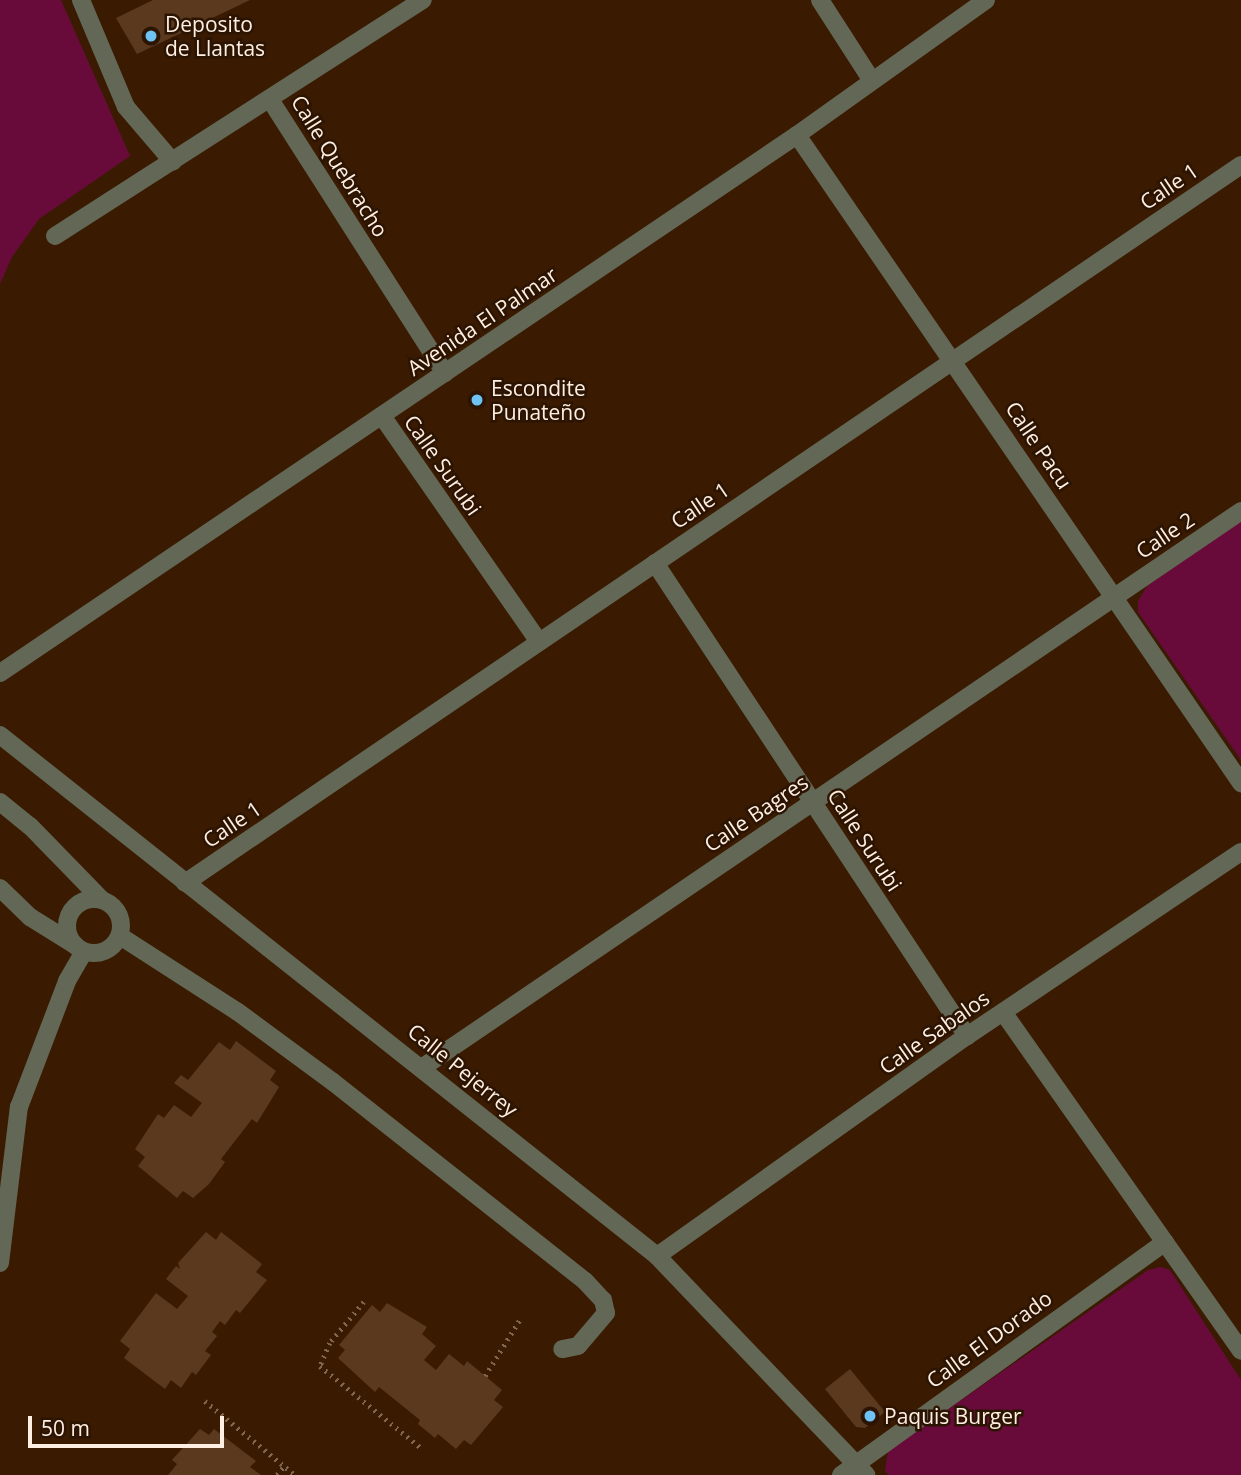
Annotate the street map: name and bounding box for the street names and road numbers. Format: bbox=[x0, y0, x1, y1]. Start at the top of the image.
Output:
street label: Calle Quebracho bbox=[286, 90, 394, 242]
street label: Calle 1 bbox=[1135, 157, 1203, 215]
street label: Avenida El Palmar bbox=[402, 262, 562, 380]
street label: Calle Pacu bbox=[1001, 397, 1077, 493]
street label: Calle Surubi bbox=[399, 410, 487, 520]
street label: Calle 1 bbox=[666, 476, 734, 534]
street label: Calle 2 bbox=[1131, 506, 1199, 564]
street label: Calle Bagres bbox=[699, 769, 813, 857]
street label: Calle Surubi bbox=[823, 784, 907, 896]
street label: Calle 1 bbox=[198, 795, 266, 853]
street label: Calle Sabalos bbox=[874, 985, 994, 1079]
street label: Calle Pejerrey bbox=[403, 1018, 523, 1122]
street label: Calle El Dorado bbox=[921, 1285, 1057, 1393]

